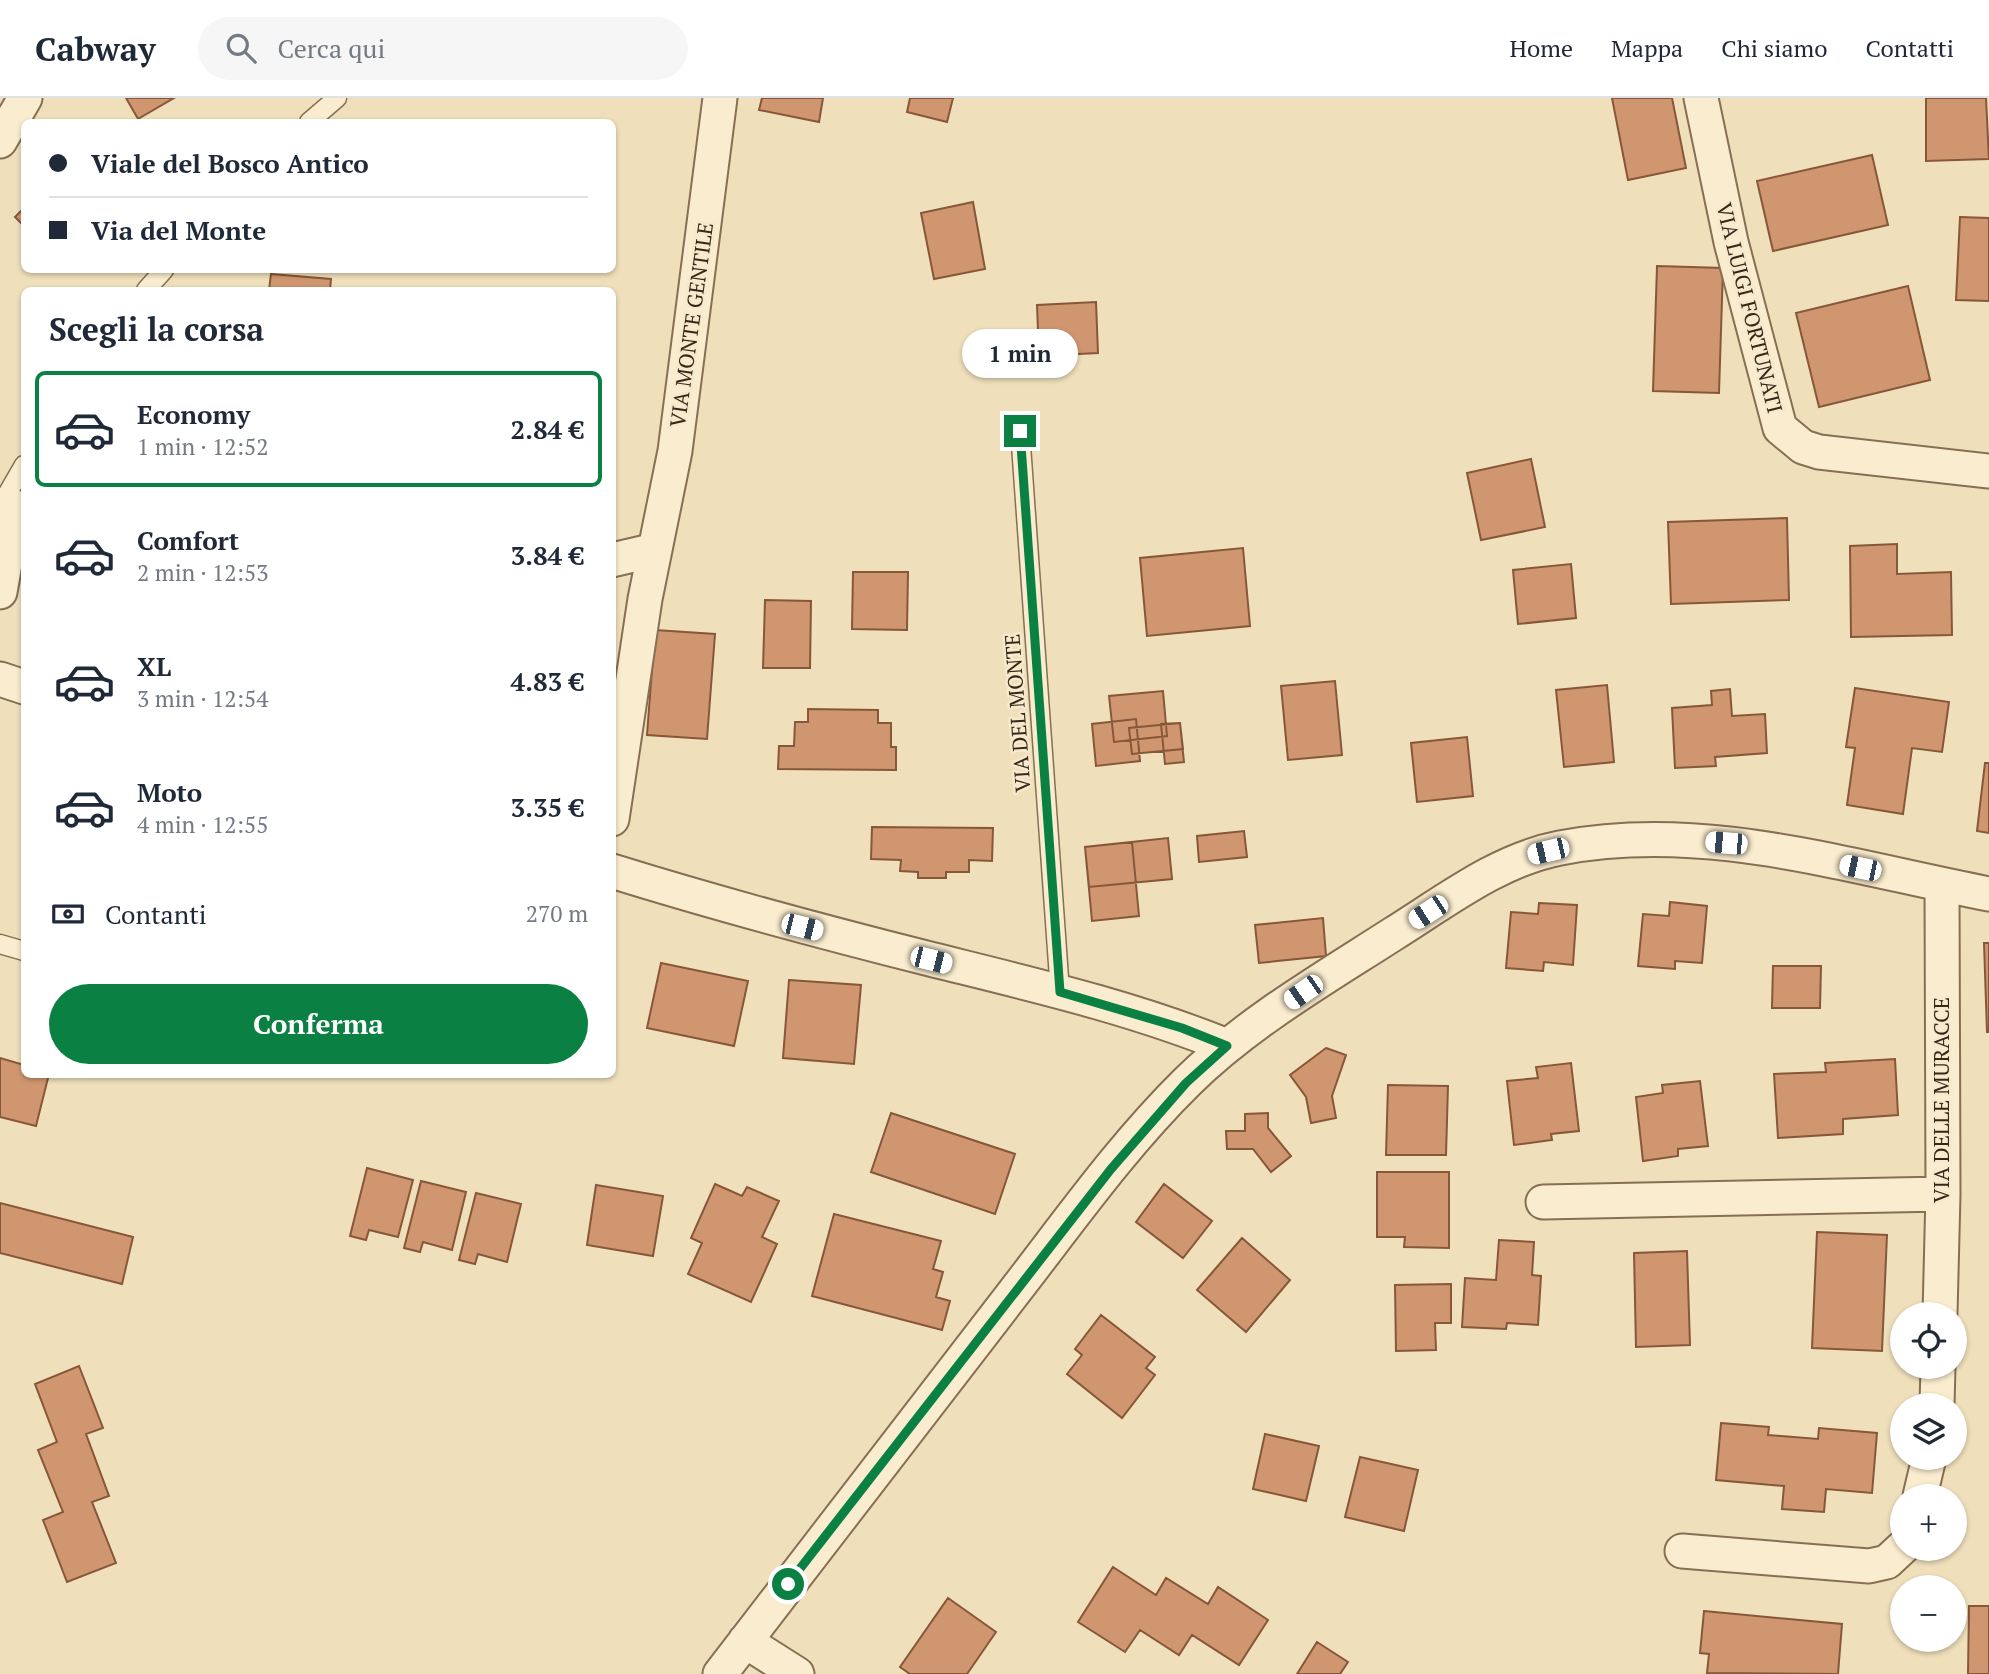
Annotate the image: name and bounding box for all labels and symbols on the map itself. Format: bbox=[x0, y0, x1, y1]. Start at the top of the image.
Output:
street label: VIA LUIGI FORTUNATI bbox=[1710, 200, 1790, 416]
street label: VIA MONTE GENTILE bbox=[663, 221, 719, 429]
callout: 1 min bbox=[962, 330, 1078, 378]
route end bbox=[1004, 415, 1036, 447]
street label: VIA DEL MONTE bbox=[997, 633, 1037, 793]
car bbox=[1705, 831, 1748, 855]
car bbox=[1526, 836, 1571, 866]
car bbox=[1838, 853, 1883, 883]
car bbox=[1405, 892, 1452, 932]
car bbox=[780, 912, 825, 942]
car bbox=[909, 945, 954, 975]
car bbox=[1280, 971, 1327, 1013]
street label: VIA DELLE MURACCE bbox=[1927, 997, 1955, 1203]
route start bbox=[772, 1568, 804, 1600]

